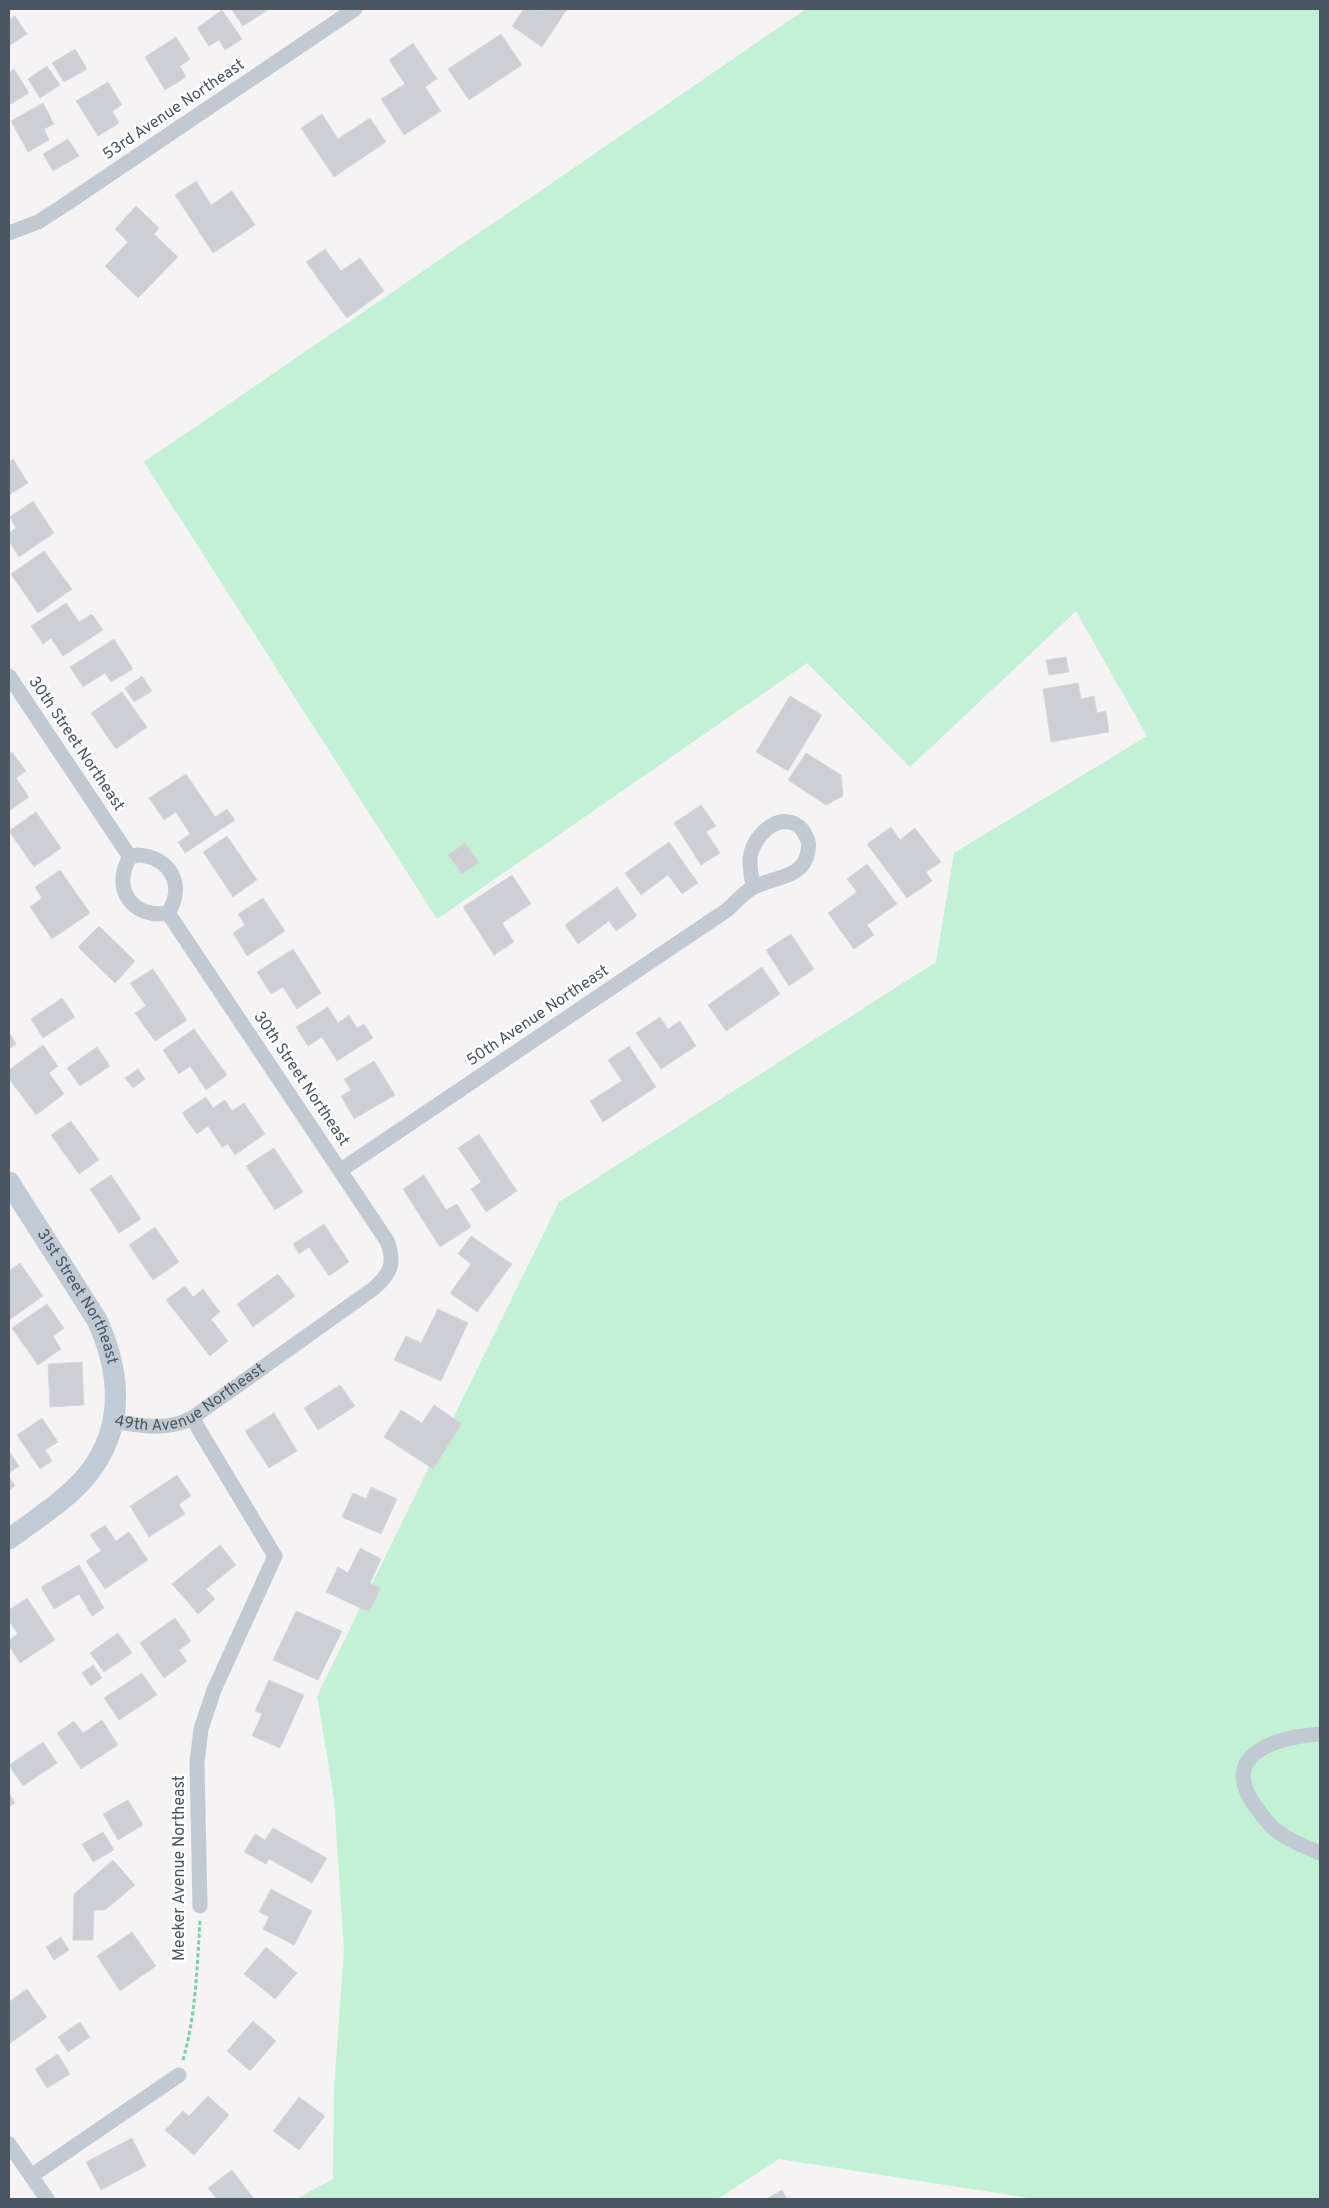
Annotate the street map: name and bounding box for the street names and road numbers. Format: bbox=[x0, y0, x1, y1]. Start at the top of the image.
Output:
street label: 53rd Avenue Northeast bbox=[99, 55, 249, 165]
street label: 30th Street Northeast bbox=[24, 673, 128, 815]
street label: 50th Avenue Northeast bbox=[463, 961, 613, 1071]
street label: 30th Street Northeast bbox=[249, 1008, 353, 1150]
street label: 31st Street Northeast bbox=[32, 1225, 122, 1366]
street label: 49th Avenue Northeast bbox=[113, 1359, 269, 1436]
street label: Meeker Avenue Northeast bbox=[170, 1775, 190, 1961]

